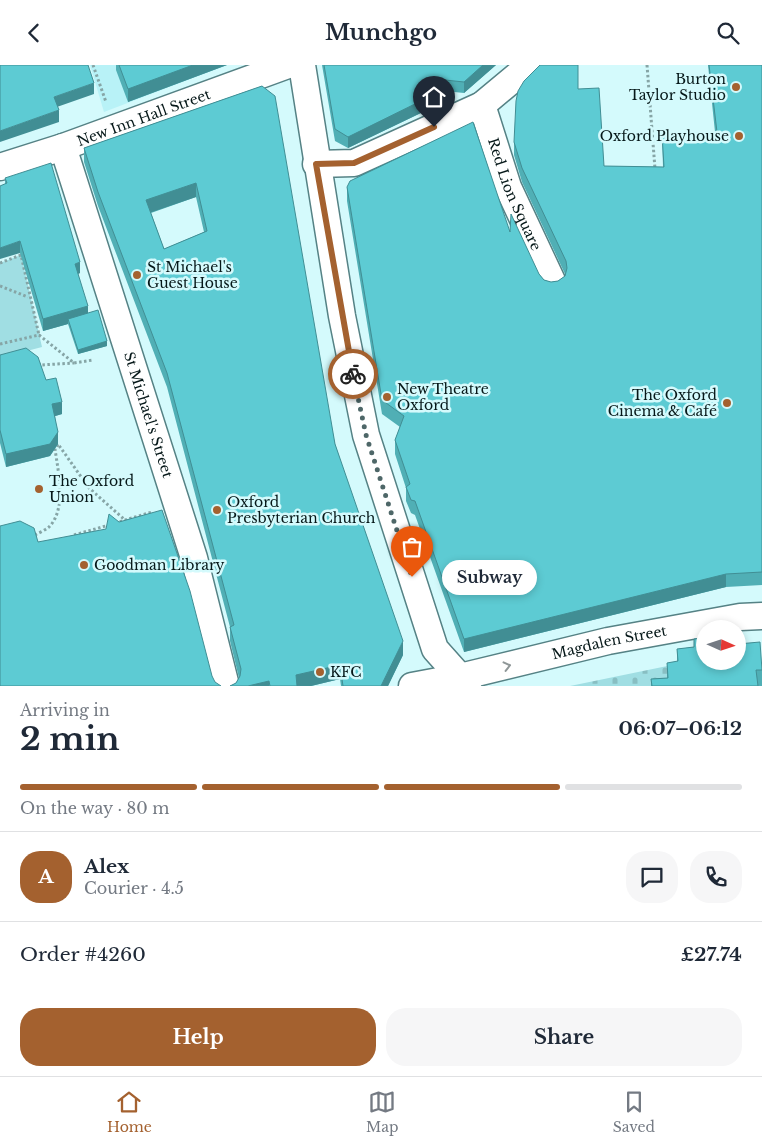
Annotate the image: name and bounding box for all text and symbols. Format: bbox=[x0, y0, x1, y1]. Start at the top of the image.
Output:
icon: back bbox=[20, 19, 48, 47]
text: Munchgo bbox=[325, 19, 437, 46]
icon: search bbox=[714, 19, 742, 47]
place label: Burton Taylor Studio bbox=[629, 70, 726, 104]
pin bbox=[413, 76, 455, 127]
marker: Burton Taylor Studio bbox=[730, 81, 742, 93]
icon: home bbox=[420, 83, 448, 111]
street label: New Inn Hall Street bbox=[74, 85, 214, 150]
place label: Oxford Playhouse bbox=[600, 127, 729, 145]
marker: Oxford Playhouse bbox=[733, 130, 745, 142]
street label: Red Lion Square bbox=[484, 136, 545, 253]
place label: St Michael's Guest House bbox=[147, 258, 238, 292]
marker: St Michael's Guest House bbox=[131, 269, 143, 281]
street label: St Michael's Street bbox=[120, 349, 177, 481]
courier bbox=[328, 349, 378, 399]
icon: bike bbox=[339, 360, 367, 388]
place label: New Theatre Oxford bbox=[397, 380, 489, 414]
place label: The Oxford Cinema & Café bbox=[608, 386, 718, 420]
marker: New Theatre Oxford bbox=[381, 391, 393, 403]
marker: The Oxford Cinema & Café bbox=[721, 397, 733, 409]
place label: The Oxford Union bbox=[49, 472, 135, 506]
marker: The Oxford Union bbox=[33, 483, 45, 495]
place label: Oxford Presbyterian Church bbox=[227, 493, 376, 527]
marker: Oxford Presbyterian Church bbox=[211, 504, 223, 516]
pin bbox=[391, 526, 433, 577]
icon: bag bbox=[398, 533, 426, 561]
place label: Goodman Library bbox=[94, 556, 225, 574]
marker: Goodman Library bbox=[78, 559, 90, 571]
callout: Subway bbox=[442, 559, 537, 595]
text: Subway bbox=[457, 567, 522, 587]
north arrow bbox=[696, 620, 746, 670]
map controls bbox=[696, 620, 746, 670]
street label: Magdalen Street bbox=[550, 621, 669, 663]
one-way arrow bbox=[503, 661, 512, 672]
place label: KFC bbox=[330, 663, 362, 681]
marker: KFC bbox=[314, 666, 326, 678]
text: Arriving in bbox=[20, 700, 110, 720]
text: 06:07–06:12 bbox=[619, 717, 742, 740]
text: 2 min bbox=[20, 719, 120, 759]
text: On the way · 80 m bbox=[20, 798, 170, 818]
button: chat bbox=[626, 851, 678, 903]
button: phone bbox=[690, 851, 742, 903]
text: Alex bbox=[84, 855, 129, 878]
text: A bbox=[38, 865, 54, 888]
text: Courier · 4.5 bbox=[84, 878, 184, 898]
text: Order #4260 bbox=[20, 943, 146, 966]
text: £27.74 bbox=[681, 943, 742, 966]
button: Help bbox=[20, 1008, 376, 1066]
button: Share bbox=[386, 1008, 742, 1066]
tab: Home bbox=[107, 1088, 152, 1136]
tab: Map bbox=[366, 1088, 399, 1136]
tab: Saved bbox=[613, 1088, 655, 1136]

